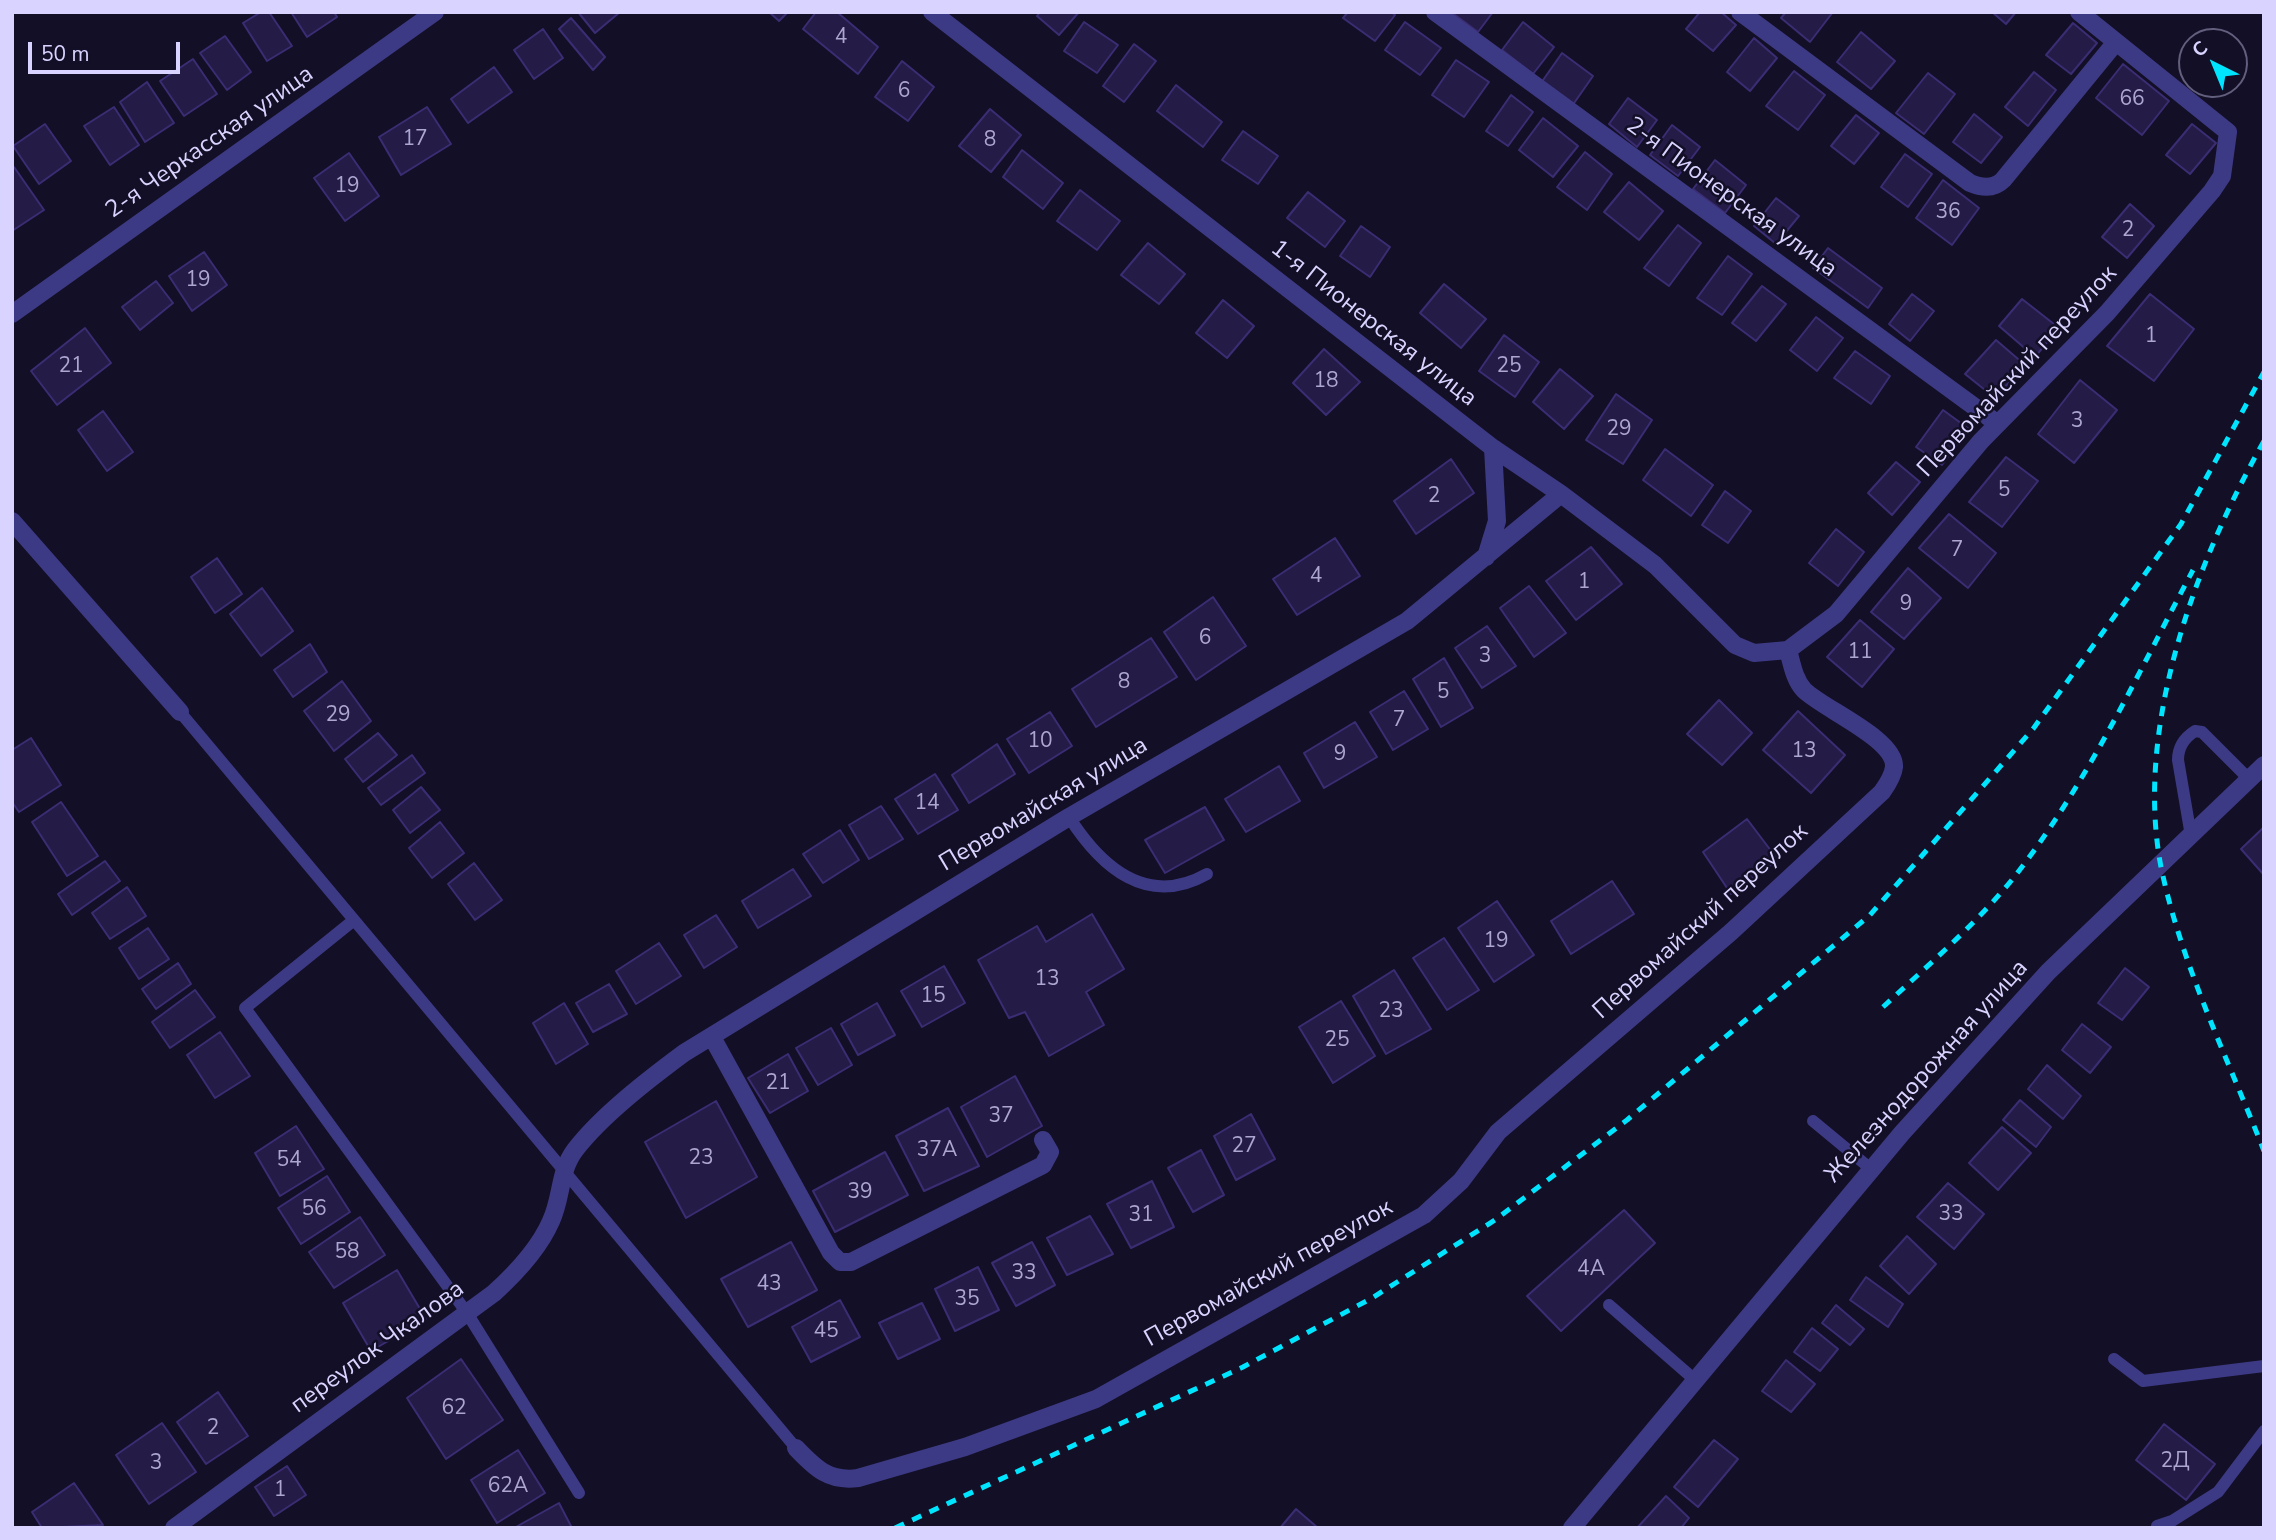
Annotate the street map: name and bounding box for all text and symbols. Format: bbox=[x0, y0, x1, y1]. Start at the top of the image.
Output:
house number: 4 bbox=[835, 25, 847, 51]
scale bar bbox=[32, 28, 184, 72]
north arrow bbox=[2178, 28, 2248, 98]
text: С bbox=[2186, 35, 2214, 63]
text: 50 m bbox=[41, 40, 90, 68]
street label: 2-я Черкасская улица bbox=[101, 60, 319, 226]
house number: 6 bbox=[898, 79, 910, 105]
house number: 66 bbox=[2119, 87, 2145, 113]
street label: 2-я Пионерская улица bbox=[1620, 112, 1842, 284]
house number: 17 bbox=[402, 127, 428, 153]
house number: 8 bbox=[984, 128, 996, 154]
house number: 19 bbox=[334, 174, 360, 200]
house number: 36 bbox=[1935, 200, 1961, 226]
house number: 2 bbox=[2122, 218, 2134, 244]
street label: 1-я Пионерская улица bbox=[1264, 235, 1482, 413]
street label: Первомайский переулок bbox=[1912, 260, 2124, 484]
house number: 19 bbox=[185, 268, 211, 294]
house number: 1 bbox=[2145, 324, 2157, 350]
house number: 21 bbox=[58, 354, 84, 380]
house number: 25 bbox=[1496, 354, 1522, 380]
house number: 18 bbox=[1313, 369, 1339, 395]
house number: 3 bbox=[2071, 409, 2083, 435]
house number: 29 bbox=[1606, 417, 1632, 443]
house number: 5 bbox=[1998, 478, 2010, 504]
house number: 2 bbox=[1428, 484, 1440, 510]
house number: 7 bbox=[1951, 538, 1963, 564]
house number: 4 bbox=[1310, 564, 1322, 590]
house number: 1 bbox=[1578, 570, 1590, 596]
house number: 9 bbox=[1900, 592, 1912, 618]
house number: 6 bbox=[1199, 626, 1211, 652]
house number: 11 bbox=[1847, 640, 1873, 666]
house number: 3 bbox=[1479, 644, 1491, 670]
house number: 8 bbox=[1118, 670, 1130, 696]
house number: 5 bbox=[1437, 680, 1449, 706]
house number: 29 bbox=[325, 703, 351, 729]
house number: 7 bbox=[1393, 708, 1405, 734]
house number: 10 bbox=[1027, 729, 1053, 755]
street label: Первомайская улица bbox=[935, 731, 1153, 879]
house number: 13 bbox=[1791, 739, 1817, 765]
house number: 9 bbox=[1334, 742, 1346, 768]
house number: 14 bbox=[914, 791, 940, 817]
street label: Первомайский переулок bbox=[1588, 818, 1814, 1026]
house number: 19 bbox=[1483, 929, 1509, 955]
street label: Железнодорожная улица bbox=[1819, 955, 2035, 1189]
house number: 13 bbox=[1034, 967, 1060, 993]
house number: 15 bbox=[920, 984, 946, 1010]
house number: 23 bbox=[1378, 999, 1404, 1025]
house number: 25 bbox=[1324, 1028, 1350, 1054]
house number: 21 bbox=[765, 1071, 791, 1097]
house number: 37 bbox=[988, 1104, 1014, 1130]
house number: 27 bbox=[1231, 1134, 1257, 1160]
house number: 37А bbox=[917, 1138, 957, 1164]
house number: 23 bbox=[688, 1146, 714, 1172]
house number: 54 bbox=[276, 1148, 302, 1174]
house number: 39 bbox=[847, 1180, 873, 1206]
street label: Первомайский переулок bbox=[1140, 1194, 1398, 1354]
house number: 56 bbox=[301, 1197, 327, 1223]
house number: 33 bbox=[1938, 1202, 1964, 1228]
house number: 31 bbox=[1128, 1203, 1154, 1229]
house number: 58 bbox=[334, 1240, 360, 1266]
house number: 4А bbox=[1577, 1257, 1605, 1283]
house number: 33 bbox=[1011, 1261, 1037, 1287]
house number: 43 bbox=[756, 1272, 782, 1298]
street label: переулок Чкалова bbox=[286, 1275, 470, 1421]
house number: 35 bbox=[954, 1287, 980, 1313]
house number: 45 bbox=[813, 1319, 839, 1345]
house number: 62 bbox=[441, 1396, 467, 1422]
house number: 2 bbox=[207, 1416, 219, 1442]
house number: 2Д bbox=[2161, 1449, 2189, 1475]
house number: 3 bbox=[150, 1451, 162, 1477]
house number: 62А bbox=[488, 1474, 528, 1500]
house number: 1 bbox=[274, 1478, 286, 1504]

